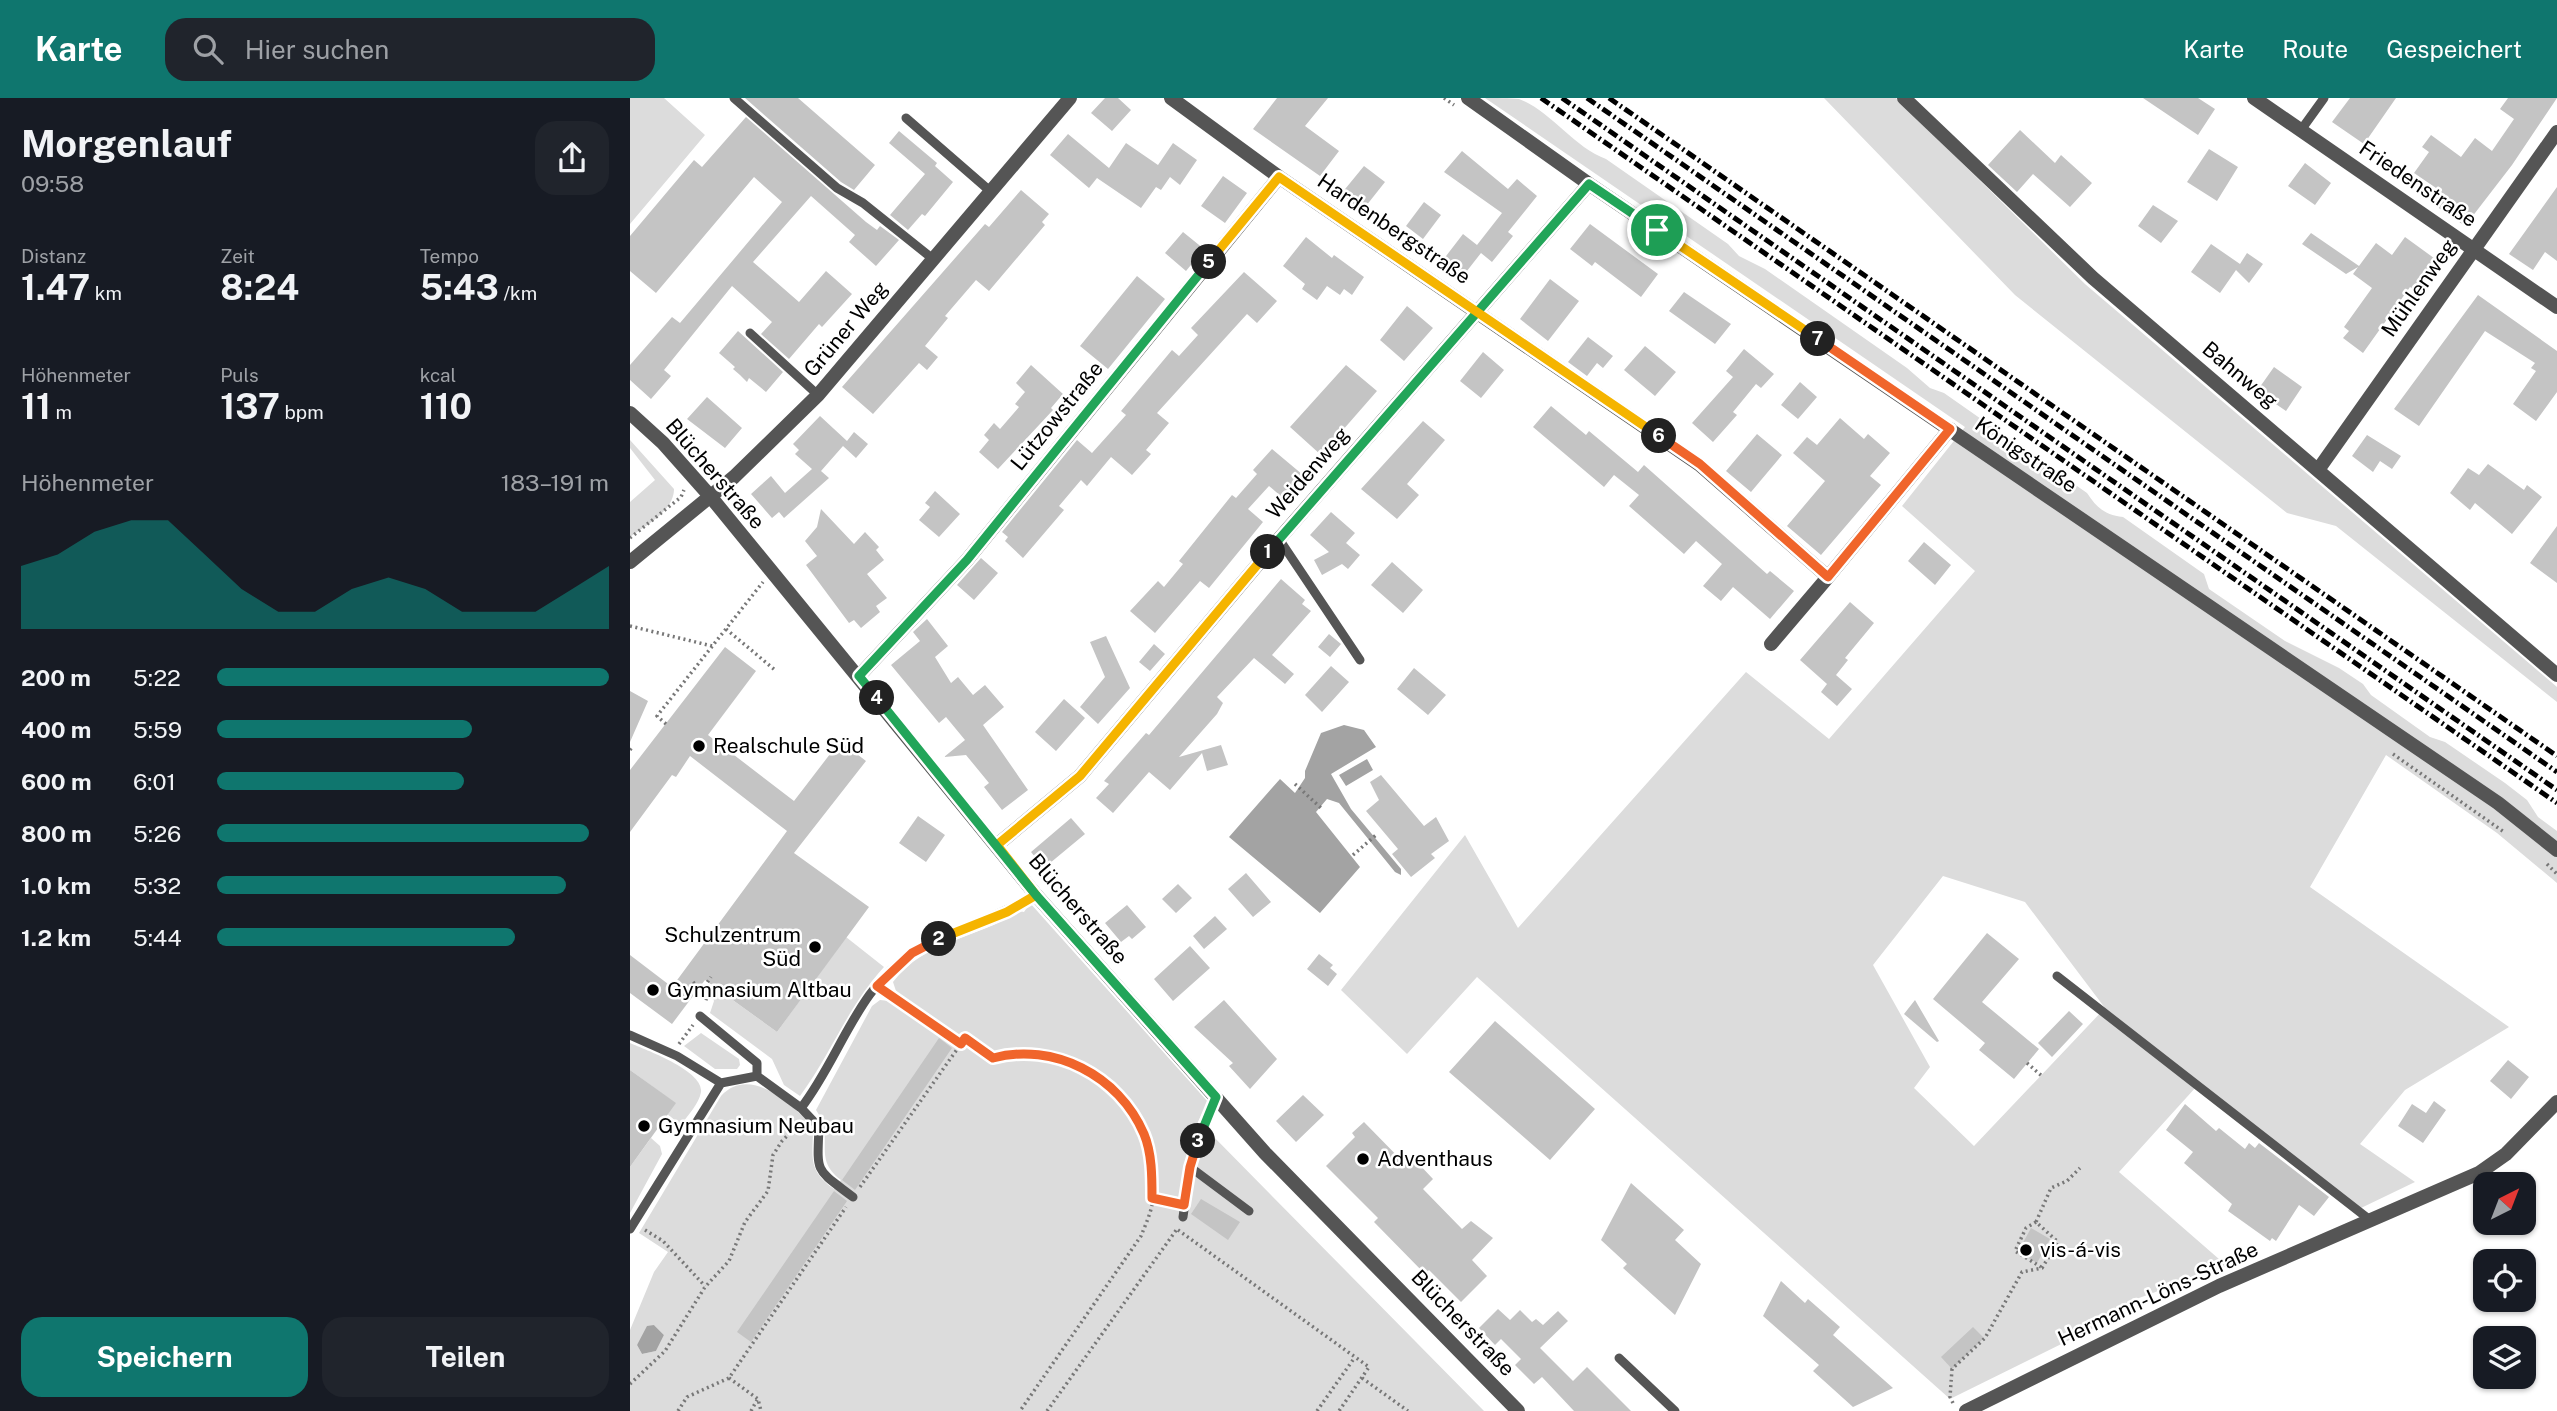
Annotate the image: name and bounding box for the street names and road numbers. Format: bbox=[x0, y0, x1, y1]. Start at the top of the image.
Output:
street label: Friedenstraße bbox=[2355, 135, 2482, 232]
street label: Hardenbergstraße bbox=[1313, 168, 1476, 289]
street label: Mühlenweg bbox=[2376, 234, 2461, 341]
street label: Grüner Weg bbox=[799, 276, 893, 381]
street label: Bahnweg bbox=[2198, 336, 2283, 413]
street label: Lützowstraße bbox=[1005, 356, 1108, 475]
street label: Königstraße bbox=[1970, 411, 2082, 498]
street label: Blücherstraße bbox=[661, 413, 770, 534]
street label: Weidenweg bbox=[1261, 422, 1354, 524]
street label: Blücherstraße bbox=[1024, 848, 1133, 969]
street label: Hermann-Löns-Straße bbox=[2054, 1236, 2262, 1351]
street label: Blücherstraße bbox=[1406, 1264, 1520, 1381]

